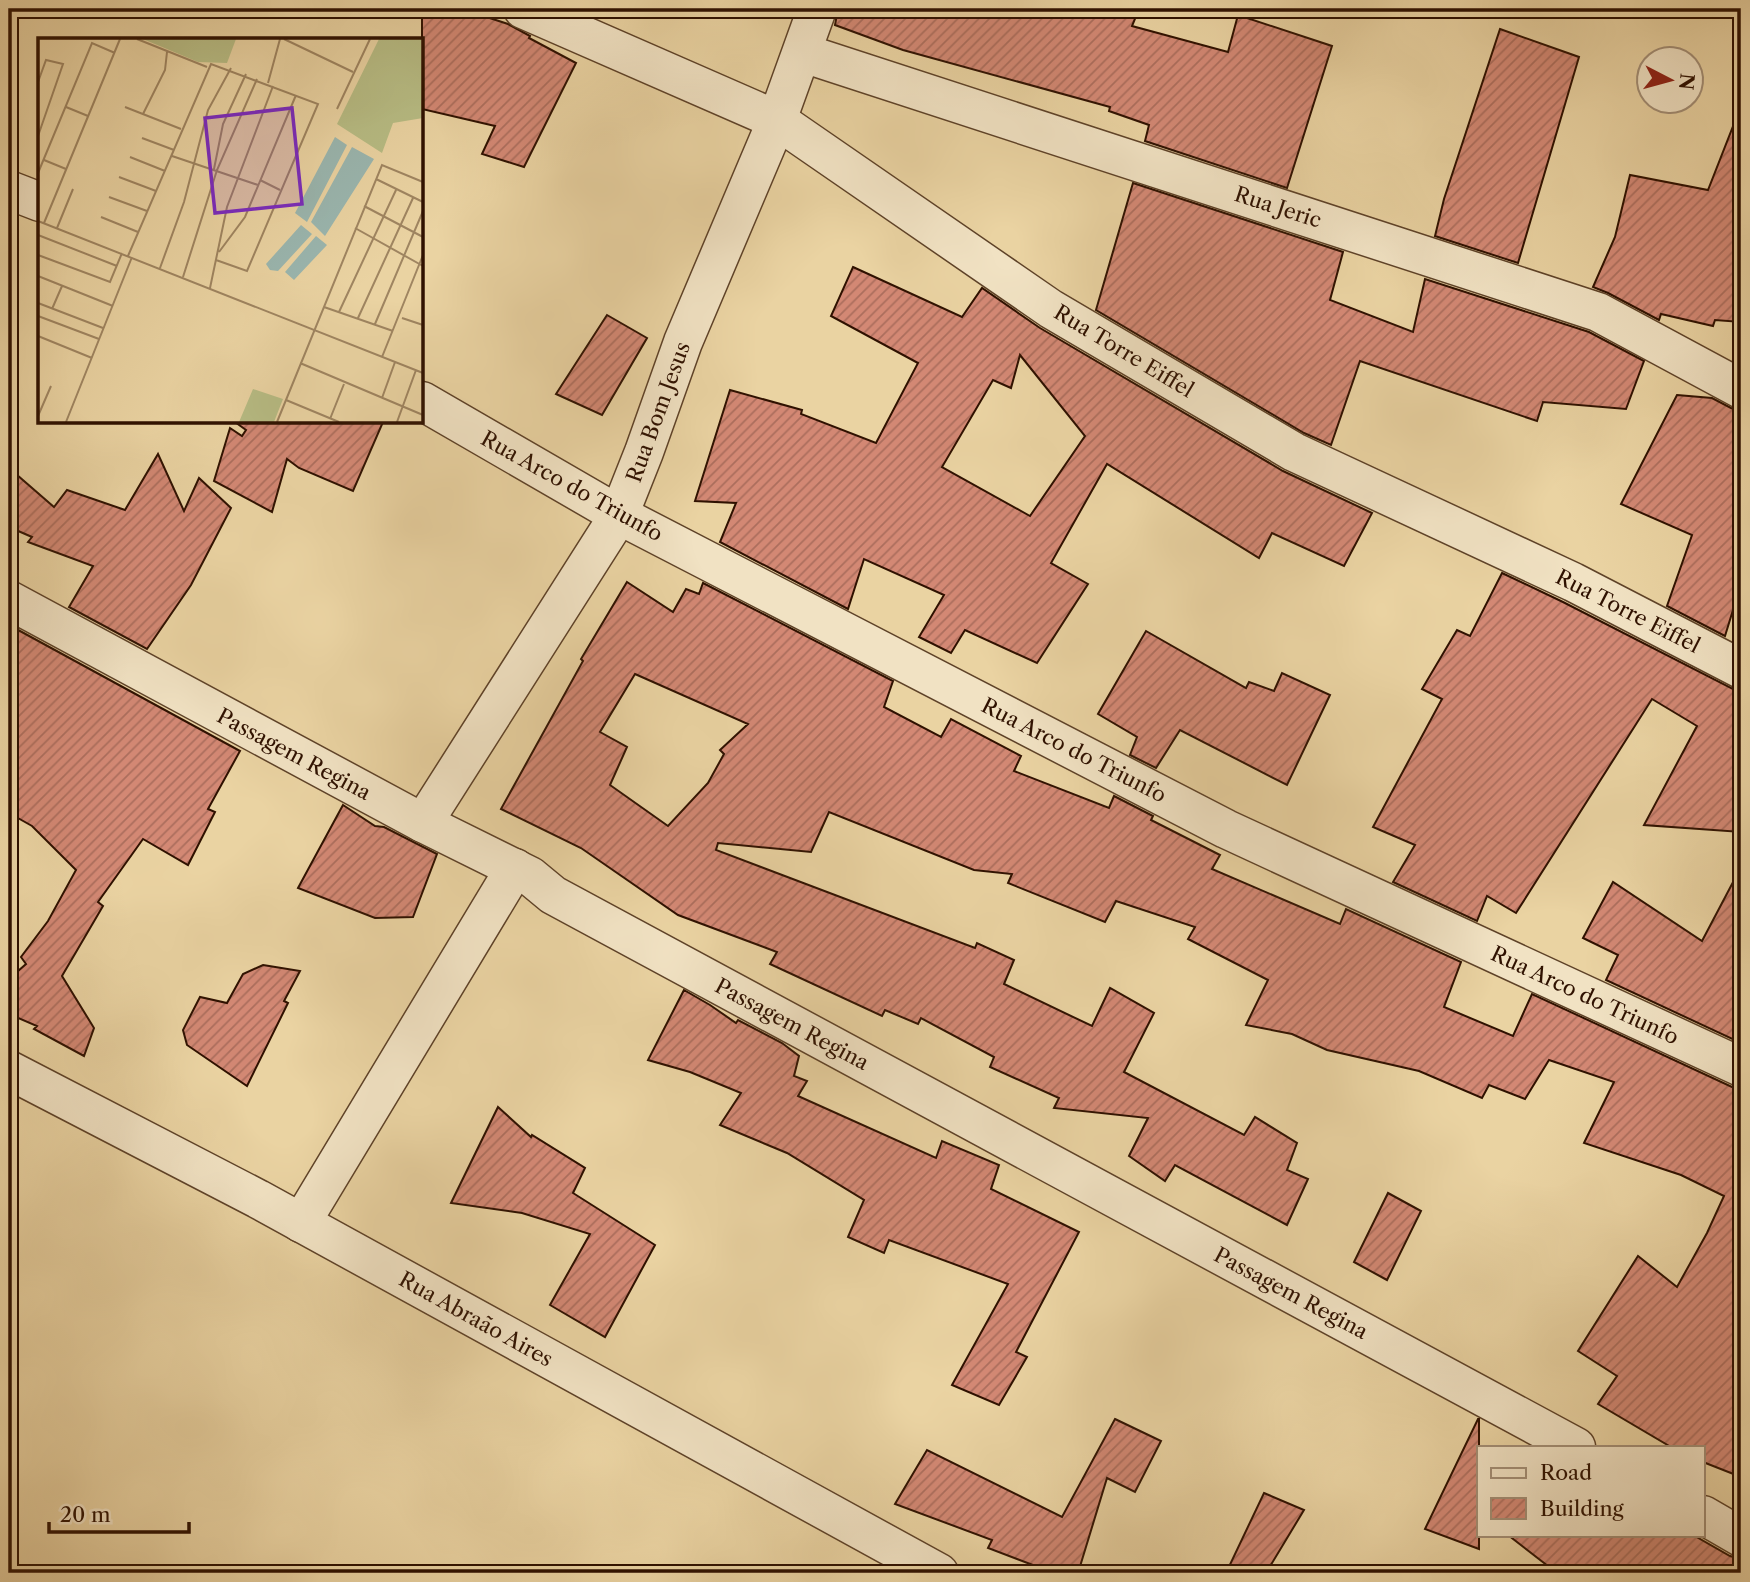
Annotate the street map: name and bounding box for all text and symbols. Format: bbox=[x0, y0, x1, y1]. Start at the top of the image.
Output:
inset map bbox=[38, 38, 424, 424]
north arrow bbox=[1634, 46, 1704, 116]
text: N bbox=[1674, 72, 1699, 91]
street label: Rua Jeric bbox=[1231, 181, 1325, 233]
street label: Rua Torre Eiffel bbox=[1050, 299, 1198, 403]
street label: Rua Bom Jesus bbox=[621, 338, 695, 486]
street label: Rua Arco do Triunfo bbox=[477, 426, 667, 546]
street label: Rua Torre Eiffel bbox=[1552, 564, 1704, 658]
street label: Rua Arco do Triunfo bbox=[977, 693, 1171, 807]
street label: Passagem Regina bbox=[213, 703, 376, 806]
street label: Rua Arco do Triunfo bbox=[1487, 941, 1683, 1049]
street label: Passagem Regina bbox=[711, 973, 874, 1076]
street label: Passagem Regina bbox=[1210, 1242, 1373, 1345]
street label: Rua Abraão Aires bbox=[395, 1266, 557, 1372]
legend bbox=[1477, 1446, 1704, 1536]
text: Road bbox=[1540, 1460, 1592, 1485]
scale bar bbox=[49, 1491, 189, 1535]
text: Building bbox=[1540, 1496, 1625, 1521]
text: 20 m bbox=[60, 1502, 111, 1527]

